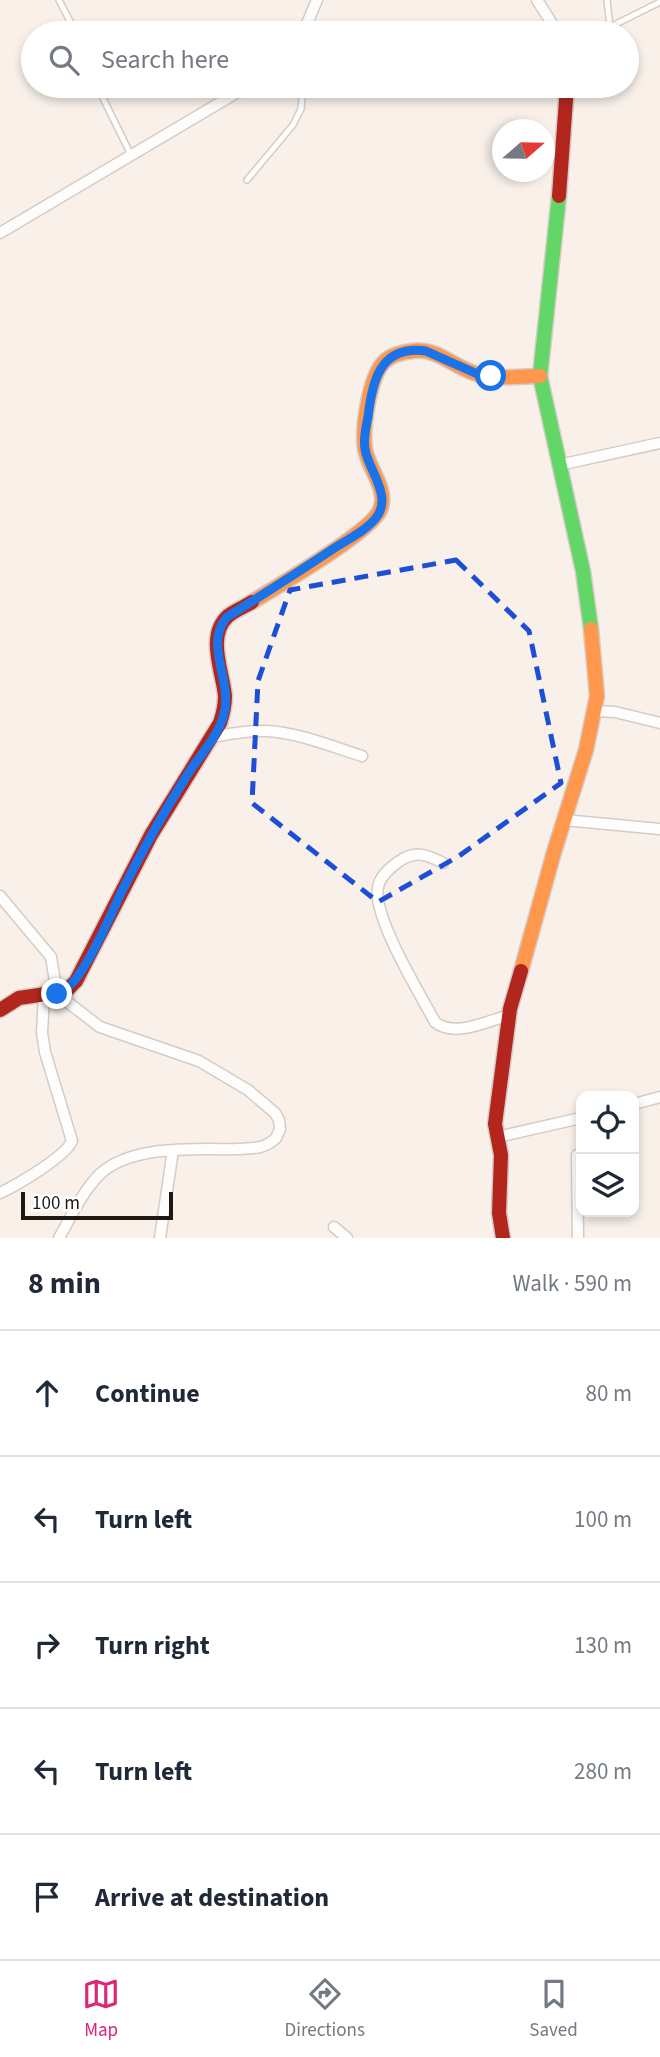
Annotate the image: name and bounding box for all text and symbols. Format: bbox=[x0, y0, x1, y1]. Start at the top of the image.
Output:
search box bbox=[21, 21, 639, 98]
icon: search bbox=[45, 41, 83, 79]
text: Search here bbox=[101, 41, 229, 78]
north arrow bbox=[492, 119, 555, 182]
route start bbox=[475, 360, 506, 391]
route end bbox=[41, 978, 72, 1009]
map controls bbox=[576, 1091, 639, 1217]
button: locate bbox=[576, 1091, 639, 1154]
button: layers bbox=[576, 1154, 639, 1217]
scale bar bbox=[21, 1189, 173, 1221]
text: 100 m bbox=[32, 1190, 80, 1217]
text: 8 min bbox=[28, 1262, 101, 1305]
text: Walk · 590 m bbox=[513, 1267, 632, 1300]
icon: ahead bbox=[28, 1374, 66, 1412]
text: Continue bbox=[95, 1375, 200, 1412]
text: 80 m bbox=[585, 1377, 632, 1410]
icon: left bbox=[28, 1500, 66, 1538]
text: Turn left bbox=[95, 1501, 192, 1538]
text: 100 m bbox=[574, 1503, 632, 1536]
icon: right bbox=[28, 1626, 66, 1664]
text: Turn right bbox=[95, 1627, 210, 1664]
text: 130 m bbox=[574, 1629, 632, 1662]
icon: left bbox=[28, 1752, 66, 1790]
text: Turn left bbox=[95, 1753, 192, 1790]
text: 280 m bbox=[574, 1755, 632, 1788]
icon: arrive bbox=[28, 1878, 66, 1916]
text: Arrive at destination bbox=[95, 1879, 329, 1916]
tab: Map bbox=[82, 1975, 120, 2044]
tab: Directions bbox=[285, 1975, 365, 2044]
tab: Saved bbox=[529, 1975, 578, 2044]

